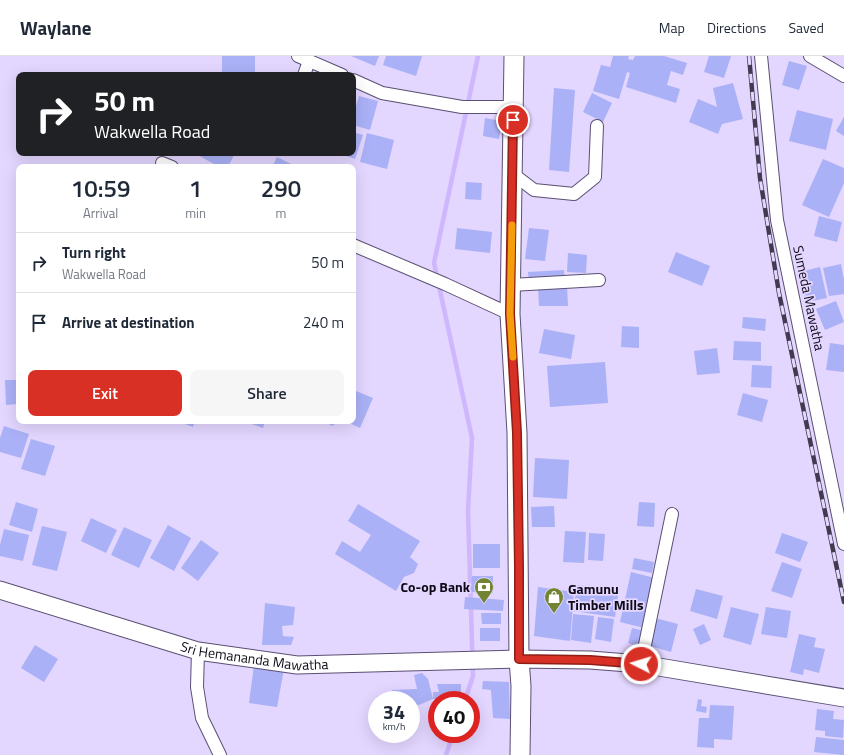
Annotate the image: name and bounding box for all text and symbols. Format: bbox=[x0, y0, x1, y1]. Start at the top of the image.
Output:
text: Waylane bbox=[20, 13, 92, 42]
text: Map bbox=[659, 17, 685, 38]
text: Directions bbox=[707, 17, 766, 38]
text: Saved bbox=[788, 17, 824, 38]
text: 50 m bbox=[94, 79, 155, 122]
icon: right bbox=[28, 88, 80, 140]
pin bbox=[496, 103, 530, 137]
icon: arrive bbox=[502, 109, 524, 131]
text: Wakwella Road bbox=[94, 118, 210, 145]
text: 10:59 bbox=[71, 170, 130, 206]
text: 1 bbox=[189, 170, 202, 206]
text: 290 bbox=[261, 170, 301, 206]
text: Arrival bbox=[83, 203, 118, 223]
text: min bbox=[185, 203, 206, 223]
text: m bbox=[276, 203, 286, 223]
text: Turn right bbox=[62, 241, 126, 264]
street label: Sumeda Mawatha bbox=[788, 243, 831, 352]
text: 50 m bbox=[311, 251, 344, 274]
icon: right bbox=[28, 252, 50, 274]
text: Wakwella Road bbox=[62, 264, 146, 284]
text: Arrive at destination bbox=[62, 311, 195, 334]
text: 240 m bbox=[303, 311, 344, 334]
icon: arrive bbox=[28, 312, 50, 334]
button: Exit bbox=[28, 370, 182, 416]
button: Share bbox=[190, 370, 344, 416]
place label: Co-op Bank bbox=[401, 576, 471, 597]
bank icon: Co-op Bank bbox=[473, 576, 495, 604]
place label: Gamunu Timber Mills bbox=[568, 578, 644, 615]
shop icon: Gamunu Timber Mills bbox=[543, 586, 565, 614]
street label: Sri Hemananda Mawatha bbox=[178, 635, 329, 676]
position arrow bbox=[620, 643, 662, 685]
speed limit sign: 40 bbox=[428, 691, 480, 743]
text: 34 bbox=[383, 696, 405, 727]
text: km/h bbox=[383, 719, 405, 734]

